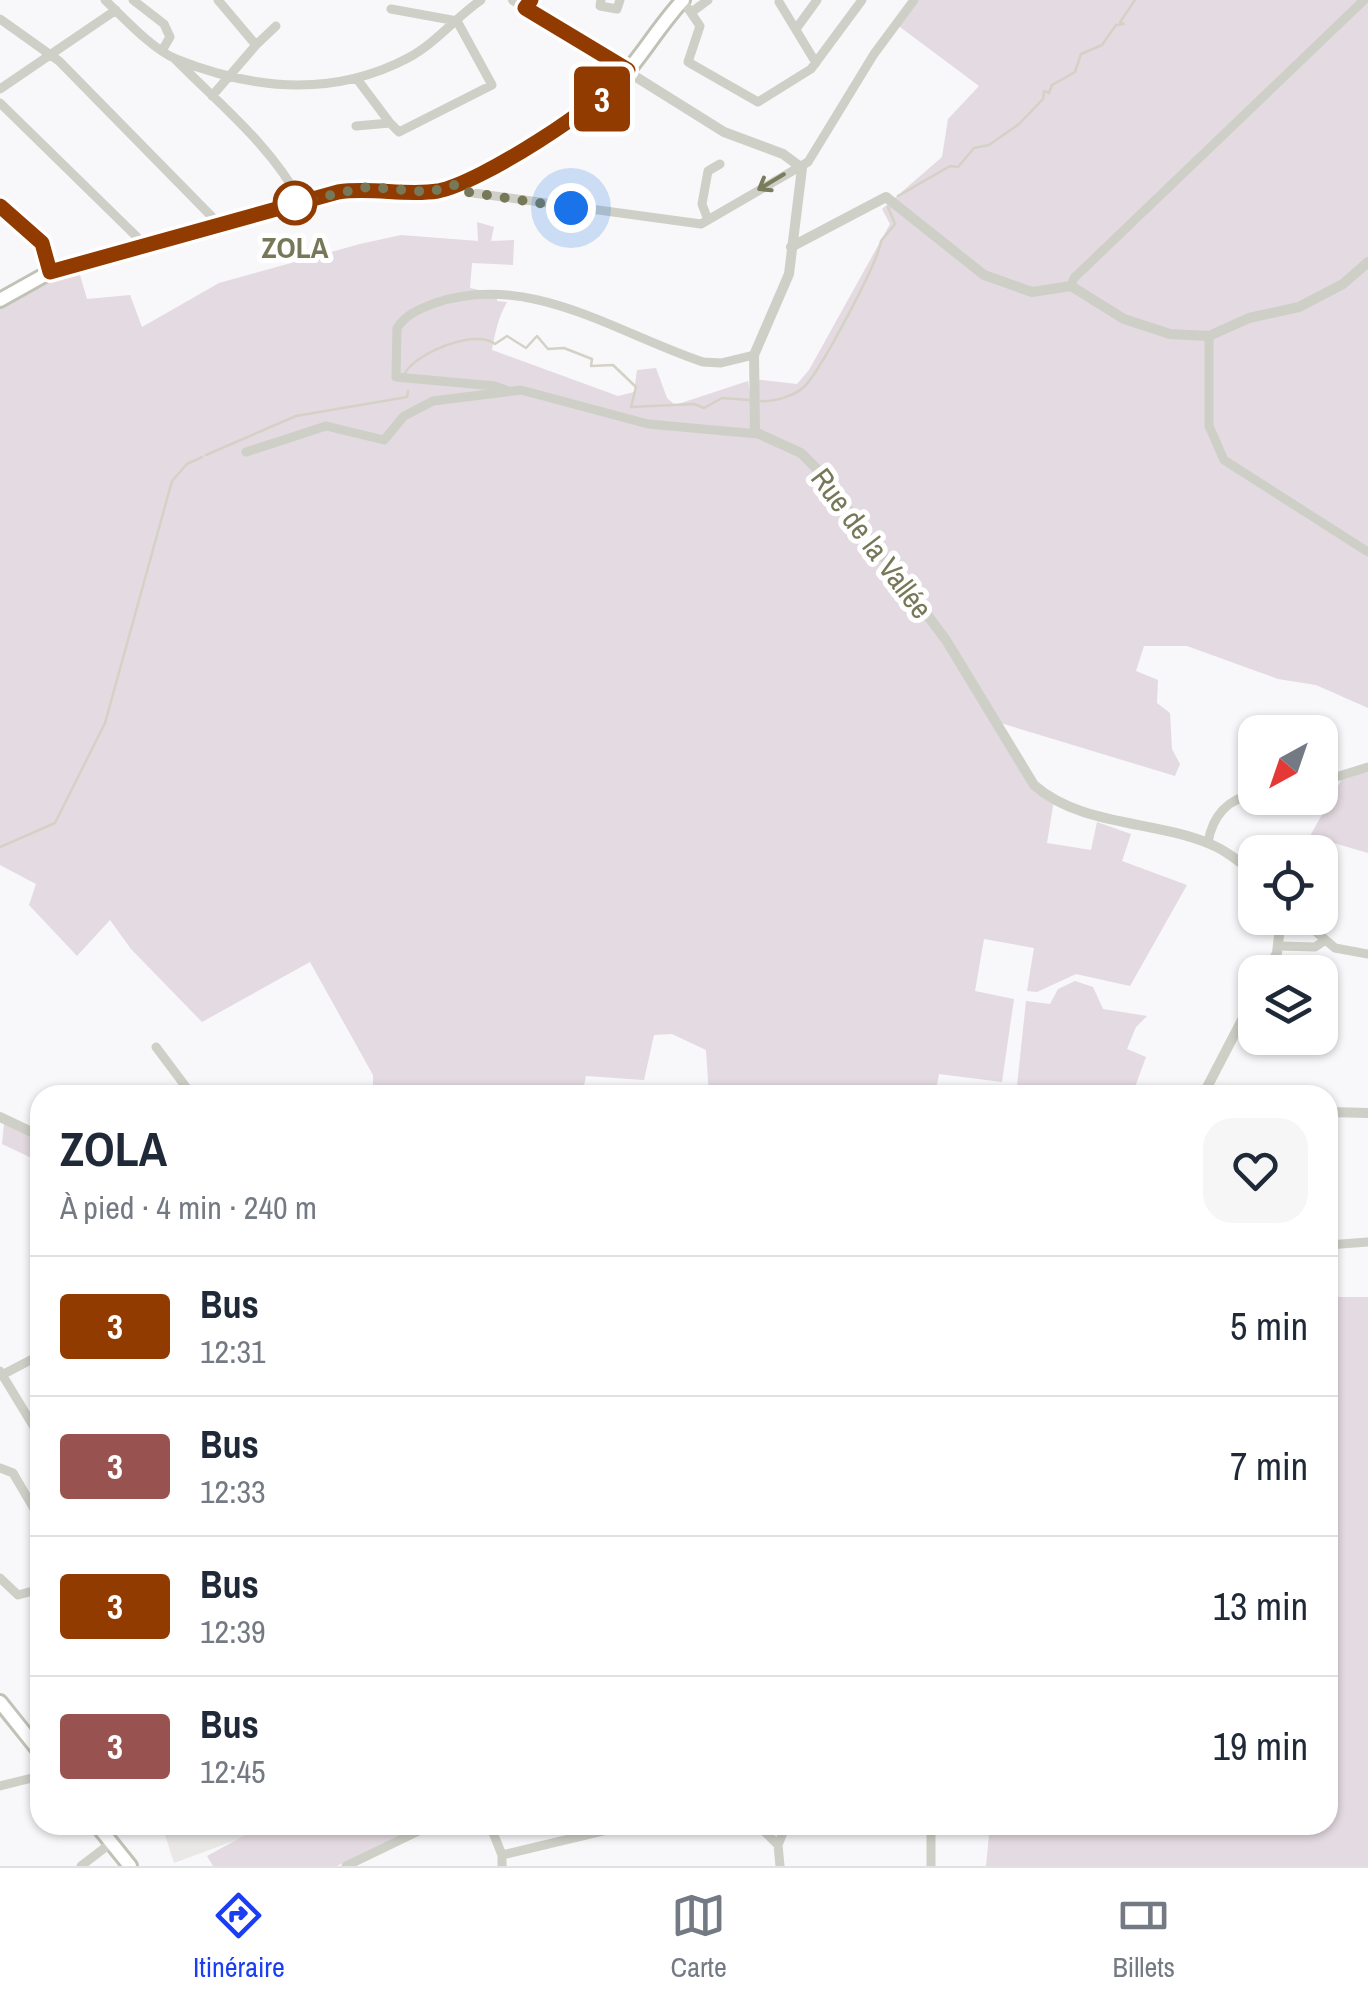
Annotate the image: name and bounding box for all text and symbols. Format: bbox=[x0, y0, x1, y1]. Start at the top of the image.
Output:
line badge: 3 bbox=[570, 66, 634, 132]
text: 3 bbox=[594, 76, 610, 123]
one-way arrow bbox=[757, 172, 786, 192]
marker: ZOLA bbox=[274, 182, 316, 224]
your location bbox=[546, 183, 596, 233]
place label: ZOLA bbox=[262, 227, 329, 267]
street label: Rue de la Vallée bbox=[802, 460, 942, 626]
north arrow bbox=[1238, 715, 1338, 815]
map controls bbox=[1238, 715, 1338, 1055]
button: locate bbox=[1238, 835, 1338, 935]
button: layers bbox=[1238, 955, 1338, 1055]
text: ZOLA bbox=[60, 1116, 167, 1181]
button: heart bbox=[1203, 1118, 1308, 1223]
text: À pied · 4 min · 240 m bbox=[60, 1186, 317, 1229]
text: Bus bbox=[200, 1279, 259, 1330]
text: 5 min bbox=[1230, 1301, 1308, 1352]
text: 3 bbox=[107, 1303, 123, 1350]
text: 12:31 bbox=[200, 1330, 266, 1373]
text: Bus bbox=[200, 1419, 259, 1470]
text: 7 min bbox=[1230, 1441, 1308, 1492]
text: 3 bbox=[107, 1443, 123, 1490]
text: 12:33 bbox=[200, 1470, 266, 1513]
text: Bus bbox=[200, 1559, 259, 1610]
text: 13 min bbox=[1213, 1581, 1308, 1632]
text: 3 bbox=[107, 1583, 123, 1630]
text: 12:39 bbox=[200, 1610, 266, 1653]
text: Bus bbox=[200, 1699, 259, 1750]
text: 19 min bbox=[1213, 1721, 1308, 1772]
text: 3 bbox=[107, 1723, 123, 1770]
text: 12:45 bbox=[200, 1750, 266, 1793]
tab: Itinéraire bbox=[193, 1888, 285, 1986]
tab: Carte bbox=[671, 1888, 727, 1986]
tab: Billets bbox=[1113, 1888, 1175, 1986]

